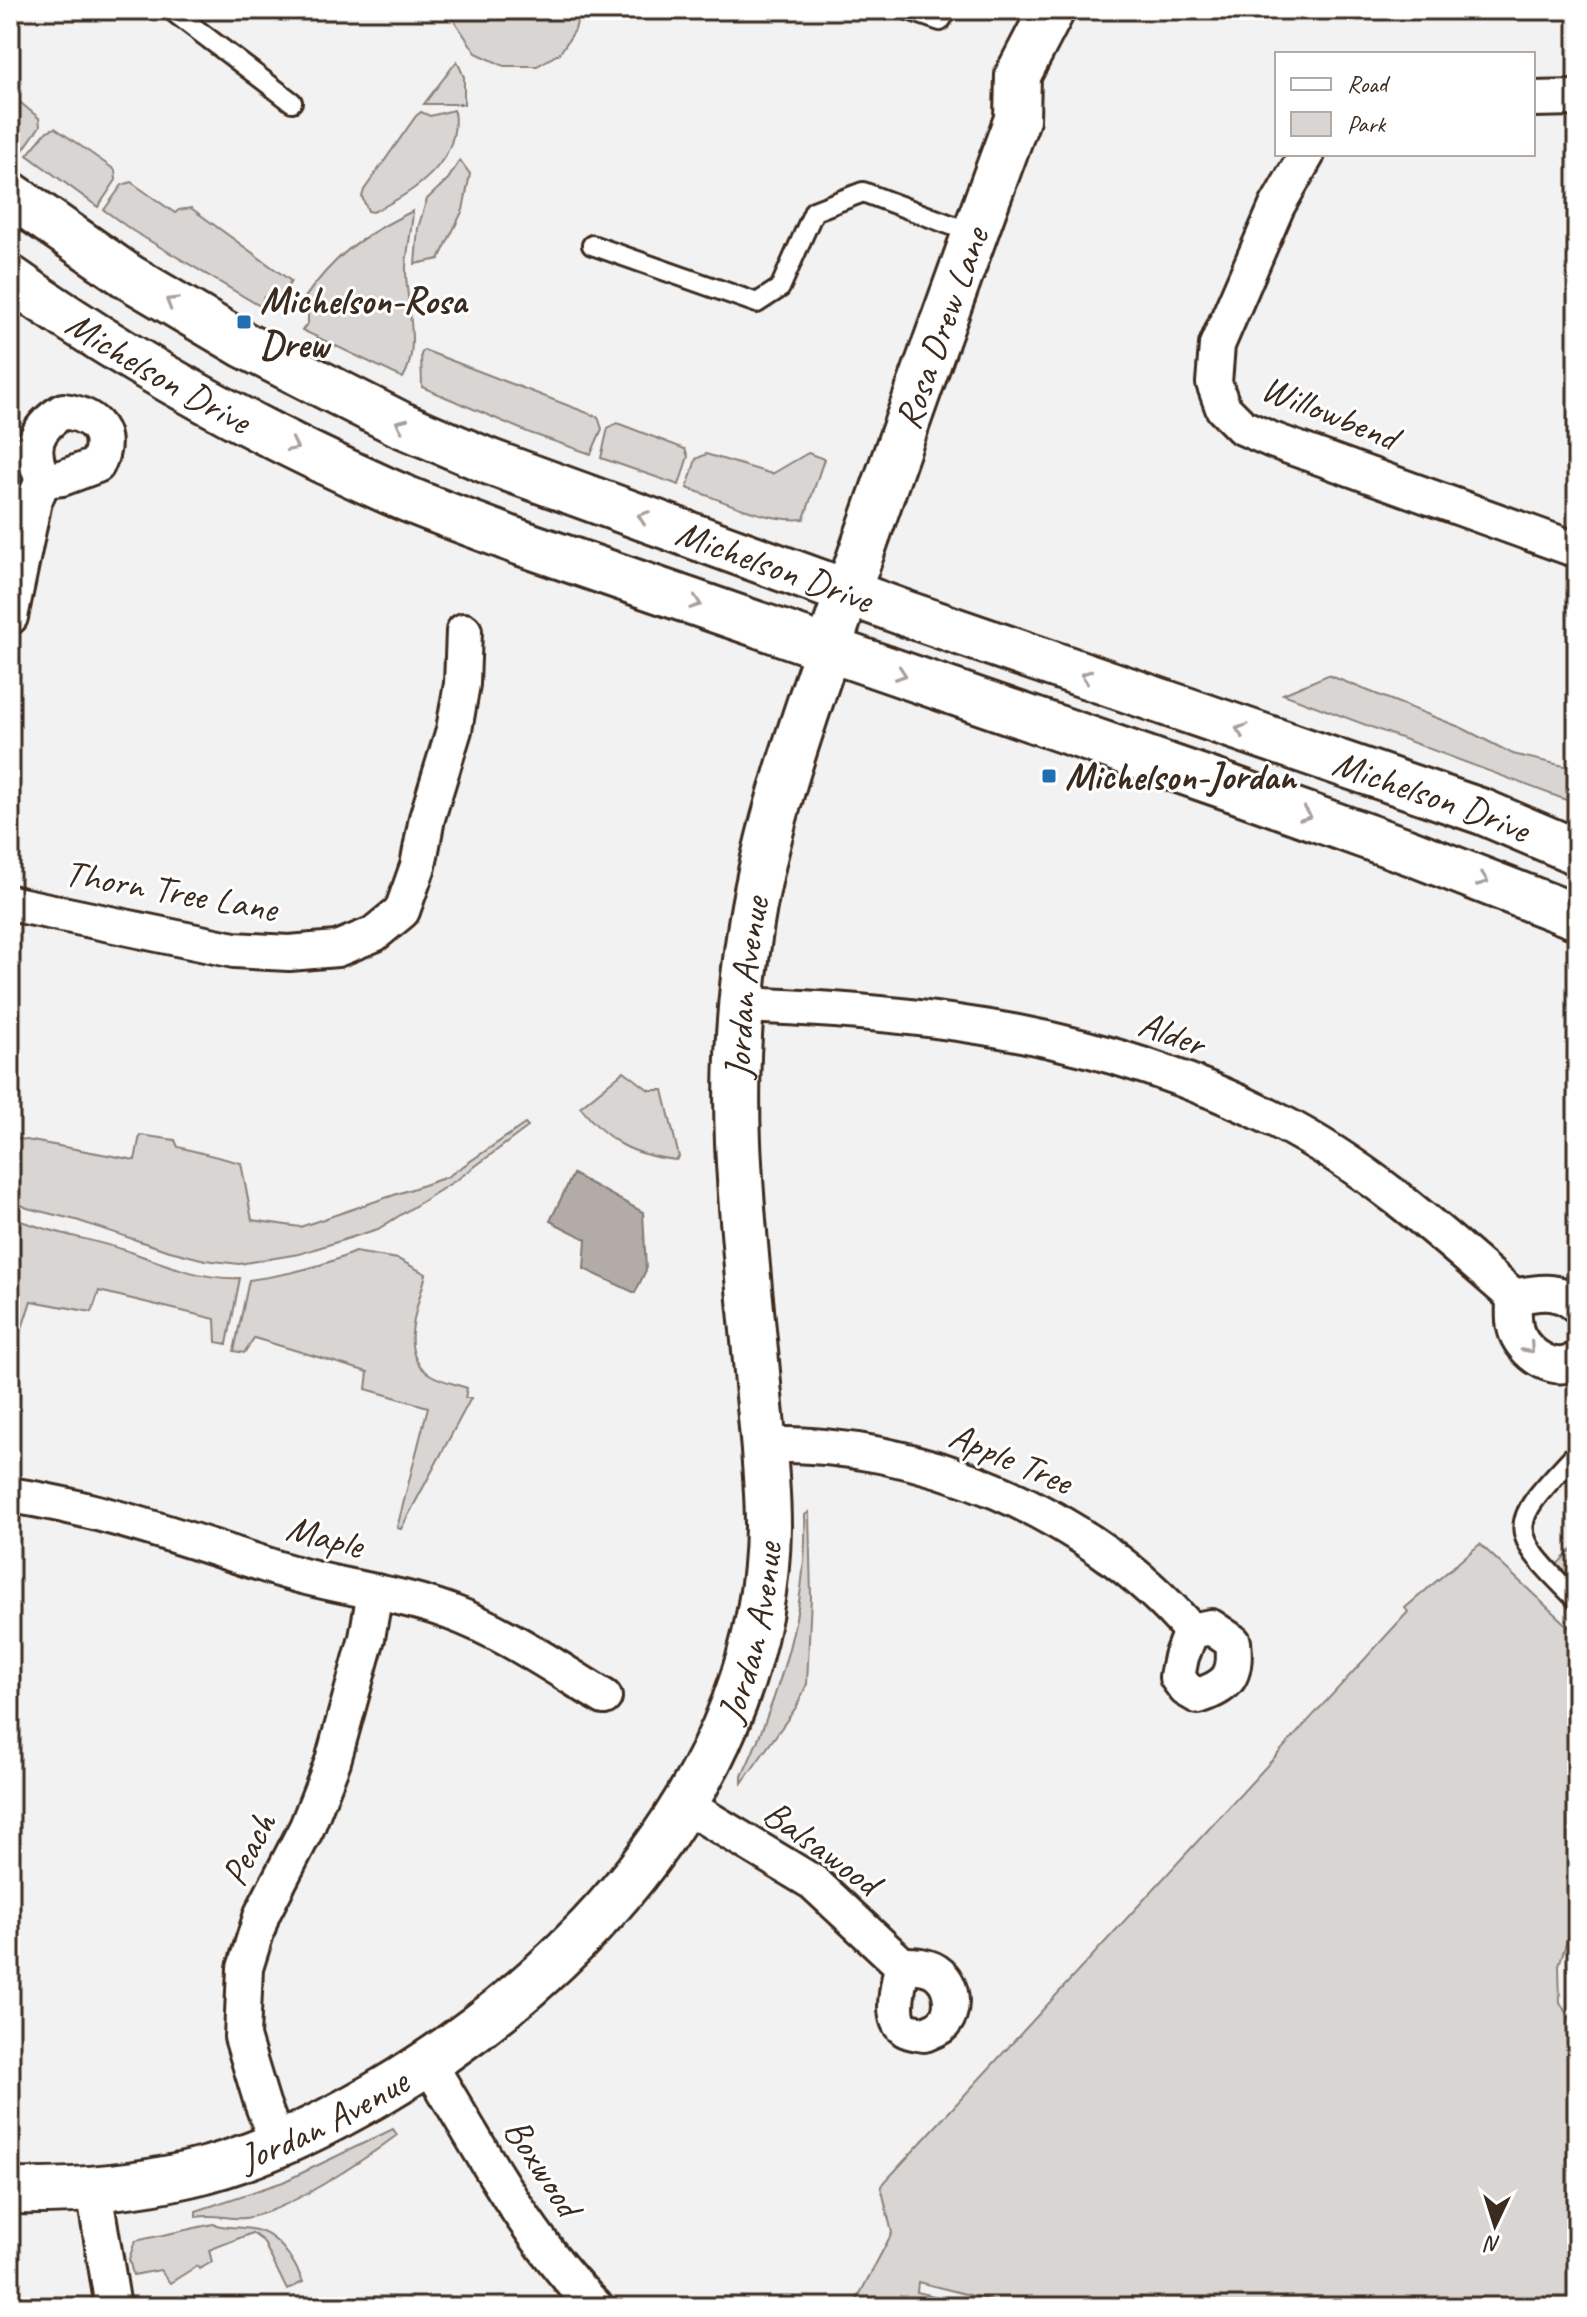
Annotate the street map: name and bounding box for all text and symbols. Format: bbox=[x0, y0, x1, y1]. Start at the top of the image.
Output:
legend bbox=[1275, 52, 1535, 156]
text: Road bbox=[1347, 69, 1391, 99]
text: Park bbox=[1347, 109, 1387, 139]
street label: Rosa Drew Lane bbox=[884, 219, 1000, 435]
place label: Michelson-Rosa Drew bbox=[260, 277, 470, 368]
one-way arrow bbox=[165, 296, 180, 312]
street label: Michelson Drive bbox=[58, 300, 261, 446]
marker: Michelson-Rosa Drew bbox=[235, 313, 253, 331]
street label: Willowbend bbox=[1255, 364, 1409, 463]
one-way arrow bbox=[394, 418, 409, 434]
one-way arrow bbox=[285, 436, 300, 452]
street label: Michelson Drive bbox=[670, 509, 881, 624]
one-way arrow bbox=[637, 510, 651, 527]
one-way arrow bbox=[688, 594, 702, 610]
one-way arrow bbox=[894, 665, 908, 681]
one-way arrow bbox=[1080, 670, 1094, 686]
one-way arrow bbox=[1235, 723, 1249, 739]
street label: Michelson Drive bbox=[1327, 739, 1539, 854]
place label: Michelson-Jordan bbox=[1065, 753, 1298, 800]
marker: Michelson-Jordan bbox=[1040, 767, 1058, 785]
one-way arrow bbox=[1298, 805, 1312, 822]
street label: Thorn Tree Lane bbox=[61, 849, 283, 933]
one-way arrow bbox=[1475, 870, 1489, 887]
street label: Jordan Avenue bbox=[714, 891, 780, 1081]
street label: Alder bbox=[1133, 1000, 1214, 1068]
one-way arrow bbox=[1519, 1339, 1534, 1354]
street label: Apple Tree bbox=[942, 1412, 1082, 1506]
street label: Maple bbox=[282, 1504, 371, 1570]
street label: Jordan Avenue bbox=[706, 1539, 792, 1731]
street label: Balsawood bbox=[754, 1789, 894, 1909]
street label: Peach bbox=[210, 1803, 287, 1893]
street label: Jordan Avenue bbox=[232, 2057, 419, 2182]
street label: Boxwood bbox=[494, 2109, 594, 2229]
north arrow bbox=[1455, 2185, 1535, 2265]
text: N bbox=[1483, 2229, 1501, 2258]

